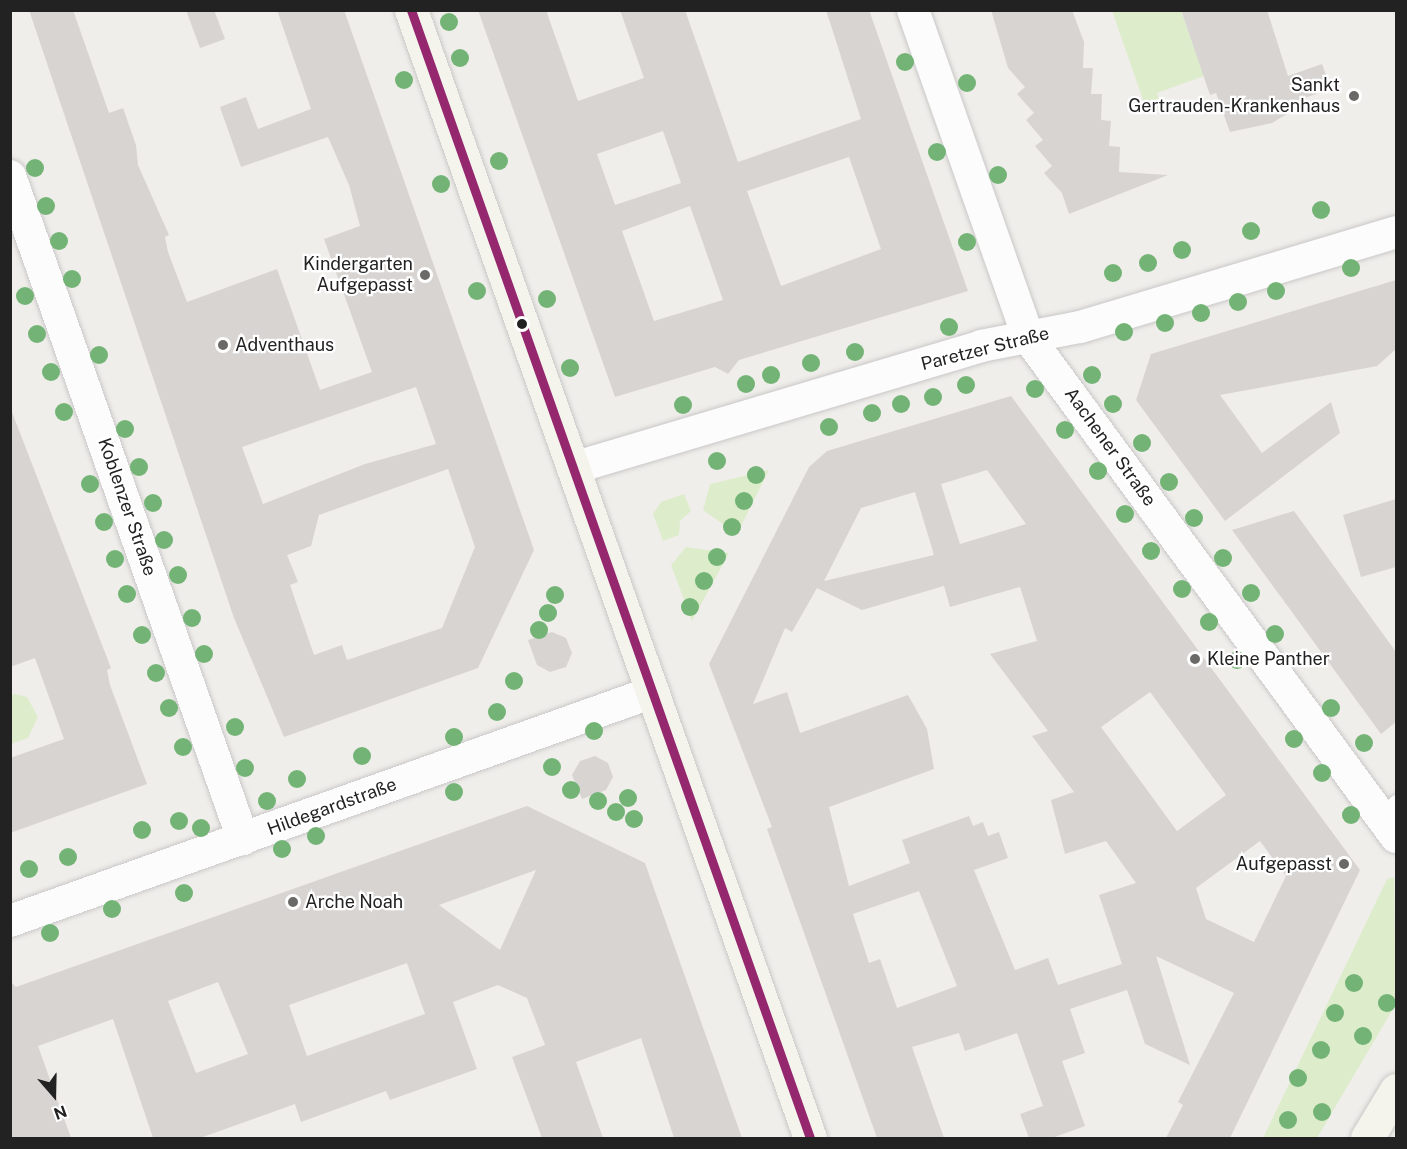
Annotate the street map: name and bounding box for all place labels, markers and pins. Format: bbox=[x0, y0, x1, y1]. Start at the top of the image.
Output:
place label: Sankt Gertrauden-Krankenhaus bbox=[1128, 75, 1340, 118]
marker: Sankt Gertrauden-Krankenhaus bbox=[1345, 87, 1363, 105]
place label: Kindergarten Aufgepasst bbox=[303, 254, 413, 296]
marker: Kindergarten Aufgepasst bbox=[418, 268, 432, 282]
unlabelled marker bbox=[516, 318, 528, 330]
place label: Adventhaus bbox=[235, 334, 334, 356]
marker: Adventhaus bbox=[216, 338, 230, 352]
place label: Kleine Panther bbox=[1207, 648, 1330, 670]
marker: Kleine Panther bbox=[1188, 652, 1202, 666]
place label: Aufgepasst bbox=[1236, 853, 1332, 875]
marker: Aufgepasst bbox=[1337, 857, 1351, 871]
place label: Arche Noah bbox=[305, 891, 403, 913]
marker: Arche Noah bbox=[286, 895, 300, 909]

